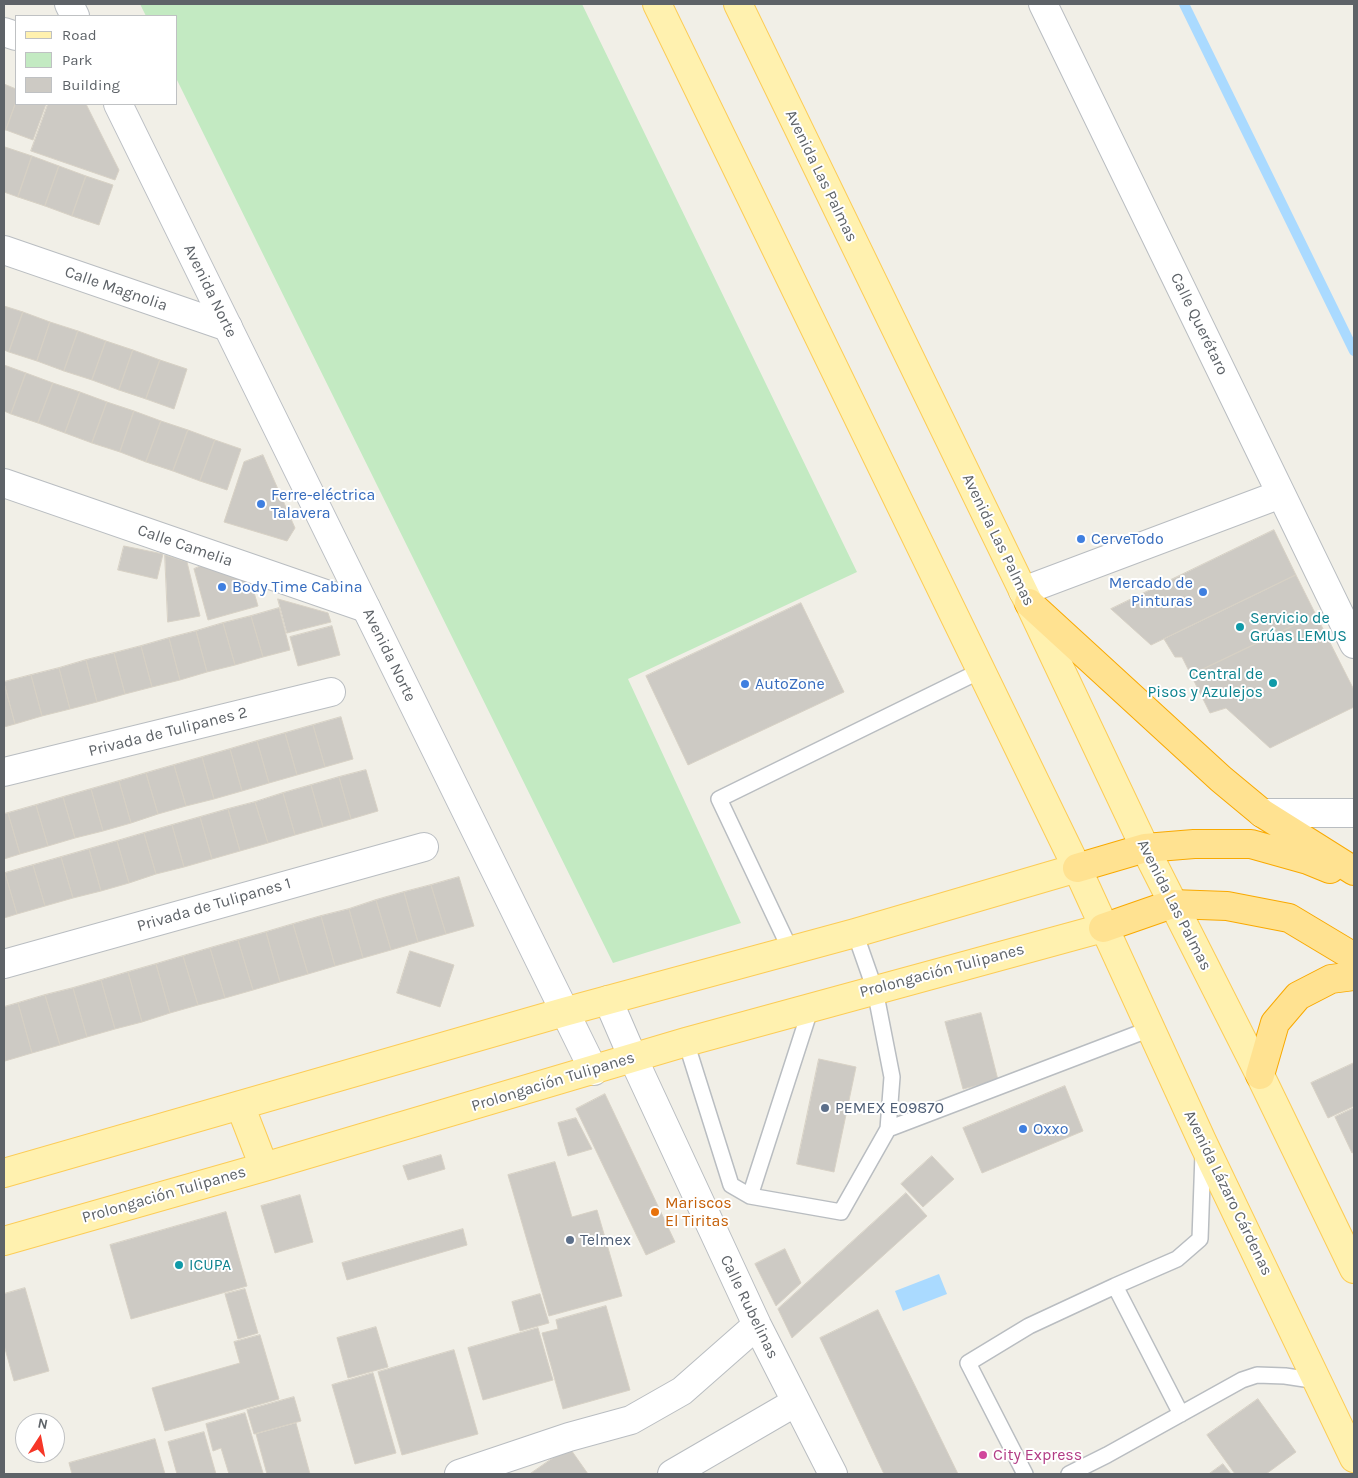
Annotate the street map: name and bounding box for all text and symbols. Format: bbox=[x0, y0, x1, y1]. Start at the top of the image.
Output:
legend bbox=[15, 15, 178, 105]
text: Road bbox=[62, 26, 97, 44]
text: Park bbox=[62, 51, 92, 69]
text: Building bbox=[62, 76, 120, 94]
street label: Avenida Las Palmas bbox=[781, 107, 861, 245]
street label: Avenida Norte bbox=[179, 241, 241, 341]
street label: Calle Magnolia bbox=[62, 262, 170, 316]
street label: Calle Querétaro bbox=[1166, 270, 1232, 378]
street label: Avenida Las Palmas bbox=[958, 471, 1038, 609]
place label: Ferre-eléctrica Talavera bbox=[271, 485, 375, 523]
marker: Ferre-eléctrica Talavera bbox=[255, 498, 267, 510]
street label: Calle Camelia bbox=[135, 521, 235, 571]
place label: CerveTodo bbox=[1091, 529, 1164, 549]
marker: CerveTodo bbox=[1075, 533, 1087, 545]
place label: Mercado de Pinturas bbox=[1109, 573, 1193, 611]
place label: Body Time Cabina bbox=[232, 577, 363, 597]
marker: Body Time Cabina bbox=[216, 581, 228, 593]
marker: Mercado de Pinturas bbox=[1197, 586, 1209, 598]
street label: Avenida Norte bbox=[358, 605, 420, 705]
place label: Servicio de Grúas LEMUS bbox=[1250, 608, 1347, 646]
marker: Servicio de Grúas LEMUS bbox=[1234, 621, 1246, 633]
place label: Central de Pisos y Azulejos bbox=[1147, 664, 1263, 702]
place label: AutoZone bbox=[755, 674, 825, 694]
marker: Central de Pisos y Azulejos bbox=[1267, 677, 1279, 689]
marker: AutoZone bbox=[739, 678, 751, 690]
street label: Privada de Tulipanes 2 bbox=[87, 703, 249, 761]
street label: Avenida Las Palmas bbox=[1133, 836, 1215, 974]
street label: Privada de Tulipanes 1 bbox=[135, 874, 293, 936]
street label: Prolongación Tulipanes bbox=[858, 940, 1026, 1002]
street label: Prolongación Tulipanes bbox=[469, 1048, 637, 1116]
place label: PEMEX E09870 bbox=[835, 1098, 944, 1118]
marker: PEMEX E09870 bbox=[819, 1102, 831, 1114]
street label: Avenida Lázaro Cárdenas bbox=[1180, 1107, 1276, 1279]
place label: Oxxo bbox=[1033, 1119, 1068, 1139]
marker: Oxxo bbox=[1017, 1123, 1029, 1135]
street label: Prolongación Tulipanes bbox=[80, 1162, 248, 1228]
place label: Mariscos El Tiritas bbox=[665, 1193, 732, 1231]
marker: Mariscos El Tiritas bbox=[649, 1206, 661, 1218]
place label: Telmex bbox=[580, 1230, 631, 1250]
marker: Telmex bbox=[564, 1234, 576, 1246]
street label: Calle Rubelinas bbox=[716, 1252, 782, 1362]
place label: ICUPA bbox=[189, 1255, 231, 1275]
marker: ICUPA bbox=[173, 1259, 185, 1271]
north arrow bbox=[15, 1413, 65, 1463]
text: N bbox=[36, 1414, 49, 1433]
place label: City Express bbox=[993, 1445, 1082, 1465]
marker: City Express bbox=[977, 1449, 989, 1461]

